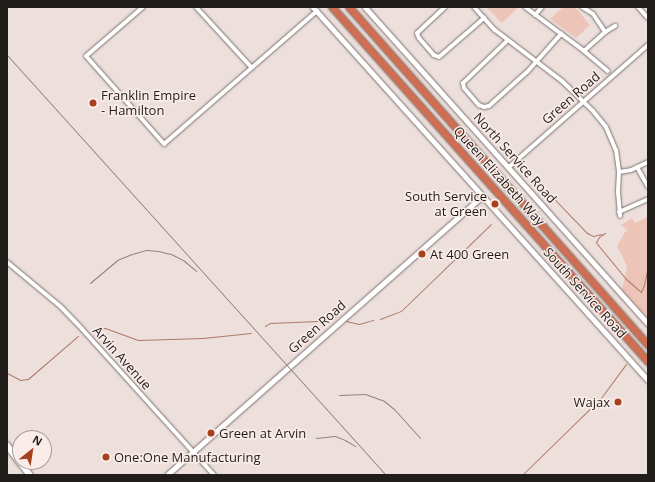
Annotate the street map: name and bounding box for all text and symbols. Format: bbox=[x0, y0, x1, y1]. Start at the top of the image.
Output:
street label: Green Road bbox=[539, 69, 603, 127]
place label: Franklin Empire - Hamilton bbox=[101, 88, 196, 119]
marker: Franklin Empire - Hamilton bbox=[88, 98, 98, 108]
street label: North Service Road bbox=[470, 110, 560, 206]
street label: Queen Elizabeth Way bbox=[450, 123, 548, 229]
place label: South Service at Green bbox=[405, 189, 487, 220]
marker: South Service at Green bbox=[490, 199, 500, 209]
street label: South Service Road bbox=[540, 245, 630, 341]
place label: At 400 Green bbox=[430, 246, 509, 262]
marker: At 400 Green bbox=[417, 249, 427, 259]
street label: Green Road bbox=[285, 297, 349, 357]
street label: Arvin Avenue bbox=[89, 323, 155, 393]
place label: Wajax bbox=[573, 394, 610, 410]
marker: Wajax bbox=[613, 397, 623, 407]
place label: Green at Arvin bbox=[219, 425, 306, 441]
marker: Green at Arvin bbox=[206, 428, 216, 438]
north arrow bbox=[12, 430, 52, 470]
text: N bbox=[30, 431, 45, 449]
place label: One:One Manufacturing bbox=[114, 449, 260, 465]
marker: One:One Manufacturing bbox=[101, 452, 111, 462]

